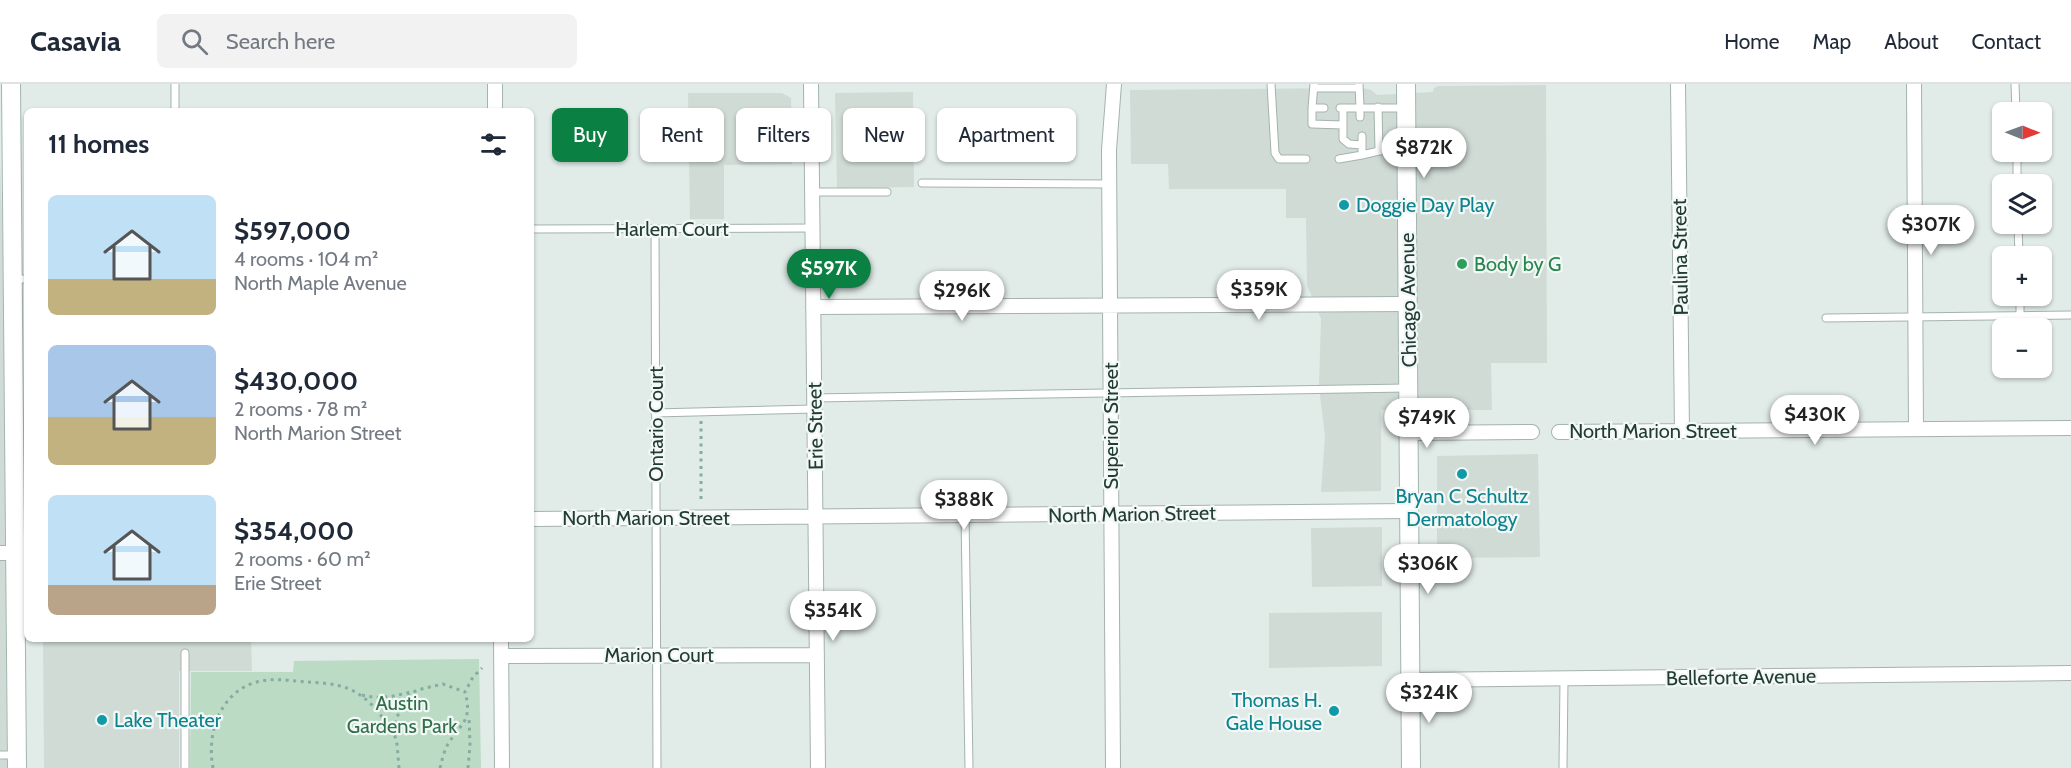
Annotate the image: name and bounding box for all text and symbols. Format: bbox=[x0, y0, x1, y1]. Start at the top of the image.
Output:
search box bbox=[157, 14, 577, 68]
text: Casavia bbox=[30, 24, 121, 58]
icon: search bbox=[178, 25, 211, 58]
text: Search here bbox=[226, 28, 335, 55]
text: Home bbox=[1724, 29, 1780, 54]
text: Map bbox=[1813, 29, 1851, 54]
text: About bbox=[1884, 29, 1938, 54]
text: Contact bbox=[1971, 29, 2041, 54]
north arrow bbox=[1992, 102, 2052, 162]
map controls bbox=[1992, 102, 2052, 378]
chip: Buy bbox=[552, 108, 628, 162]
chip: Rent bbox=[640, 108, 724, 162]
chip: Filters bbox=[736, 108, 831, 162]
chip: New bbox=[843, 108, 925, 162]
chip: Apartment bbox=[937, 108, 1076, 162]
text: 11 homes bbox=[48, 128, 149, 160]
icon: filters bbox=[477, 128, 510, 161]
pin: $872K bbox=[1382, 128, 1466, 179]
text: $872K bbox=[1396, 135, 1453, 159]
button: layers bbox=[1992, 174, 2052, 234]
place label: Doggie Day Play bbox=[1356, 193, 1494, 217]
marker: Doggie Day Play bbox=[1337, 198, 1351, 212]
street label: Paulina Street bbox=[1667, 198, 1693, 316]
pin: $307K bbox=[1889, 205, 1973, 256]
text: $307K bbox=[1901, 212, 1961, 236]
text: $597,000 bbox=[234, 215, 351, 247]
street label: Harlem Court bbox=[615, 217, 729, 241]
icon: home bbox=[96, 219, 168, 291]
street label: Chicago Avenue bbox=[1395, 232, 1421, 368]
button: + bbox=[1992, 246, 2052, 306]
text: 4 rooms · 104 m² bbox=[234, 247, 378, 271]
pin: $597K bbox=[787, 249, 871, 300]
place label: Body by G bbox=[1474, 252, 1562, 276]
text: $597K bbox=[801, 256, 857, 280]
marker: Body by G bbox=[1455, 257, 1469, 271]
pin: $359K bbox=[1217, 270, 1301, 321]
text: North Maple Avenue bbox=[234, 271, 407, 295]
pin: $296K bbox=[920, 271, 1004, 322]
text: $359K bbox=[1231, 277, 1287, 301]
text: $296K bbox=[933, 278, 991, 302]
button: − bbox=[1992, 318, 2052, 378]
street label: Superior Street bbox=[1099, 362, 1123, 490]
text: $430,000 bbox=[234, 365, 358, 397]
street label: Ontario Court bbox=[644, 366, 668, 482]
icon: home bbox=[96, 369, 168, 441]
street label: Erie Street bbox=[802, 382, 828, 470]
pin: $430K bbox=[1773, 395, 1857, 446]
text: 2 rooms · 78 m² bbox=[234, 397, 367, 421]
pin: $749K bbox=[1385, 398, 1469, 449]
text: $430K bbox=[1784, 402, 1846, 426]
text: $749K bbox=[1398, 405, 1456, 429]
street label: North Marion Street bbox=[1569, 419, 1737, 443]
text: North Marion Street bbox=[234, 421, 402, 445]
marker: Bryan C Schultz Dermatology bbox=[1455, 467, 1469, 481]
pin: $388K bbox=[922, 480, 1006, 531]
place label: Bryan C Schultz Dermatology bbox=[1395, 484, 1529, 531]
text: $388K bbox=[934, 487, 994, 511]
street label: North Marion Street bbox=[1048, 501, 1216, 527]
street label: North Marion Street bbox=[562, 506, 730, 530]
text: $354,000 bbox=[234, 515, 354, 547]
icon: home bbox=[96, 519, 168, 591]
pin: $306K bbox=[1386, 544, 1470, 595]
text: 2 rooms · 60 m² bbox=[234, 547, 371, 571]
text: $306K bbox=[1398, 551, 1458, 575]
text: Erie Street bbox=[234, 571, 322, 595]
pin: $354K bbox=[791, 591, 875, 642]
text: $354K bbox=[804, 598, 862, 622]
street label: Marion Court bbox=[604, 643, 714, 667]
street label: Belleforte Avenue bbox=[1666, 664, 1816, 690]
pin: $324K bbox=[1387, 673, 1471, 724]
text: $324K bbox=[1400, 680, 1458, 704]
place label: Thomas H. Gale House bbox=[1226, 688, 1322, 735]
park label: Austin Gardens Park bbox=[347, 691, 457, 738]
marker: Thomas H. Gale House bbox=[1327, 704, 1341, 718]
place label: Lake Theater bbox=[114, 708, 222, 732]
marker: Lake Theater bbox=[95, 713, 109, 727]

